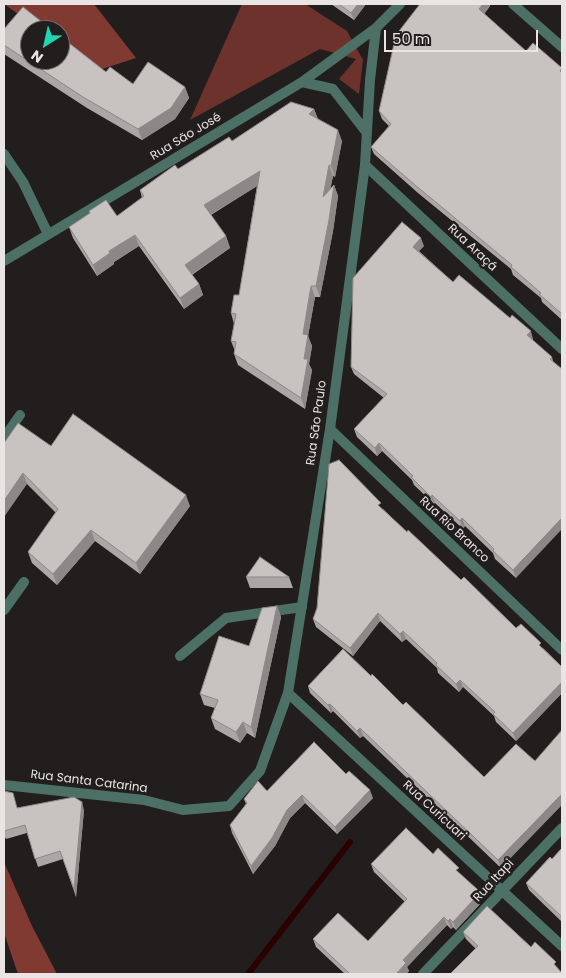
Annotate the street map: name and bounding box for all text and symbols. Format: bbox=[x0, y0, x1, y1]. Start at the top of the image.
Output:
north arrow bbox=[20, 20, 70, 70]
scale bar bbox=[386, 20, 540, 52]
text: 50 m bbox=[392, 28, 430, 49]
text: N bbox=[27, 45, 47, 68]
street label: Rua São José bbox=[148, 110, 224, 164]
street label: Rua Araçá bbox=[444, 221, 500, 275]
street label: Rua São Paulo bbox=[304, 380, 330, 466]
street label: Rua Rio Branco bbox=[416, 494, 492, 566]
street label: Rua Santa Catarina bbox=[30, 768, 148, 796]
street label: Rua Curicuari bbox=[399, 778, 469, 844]
street label: Rua Itapi bbox=[471, 857, 517, 905]

